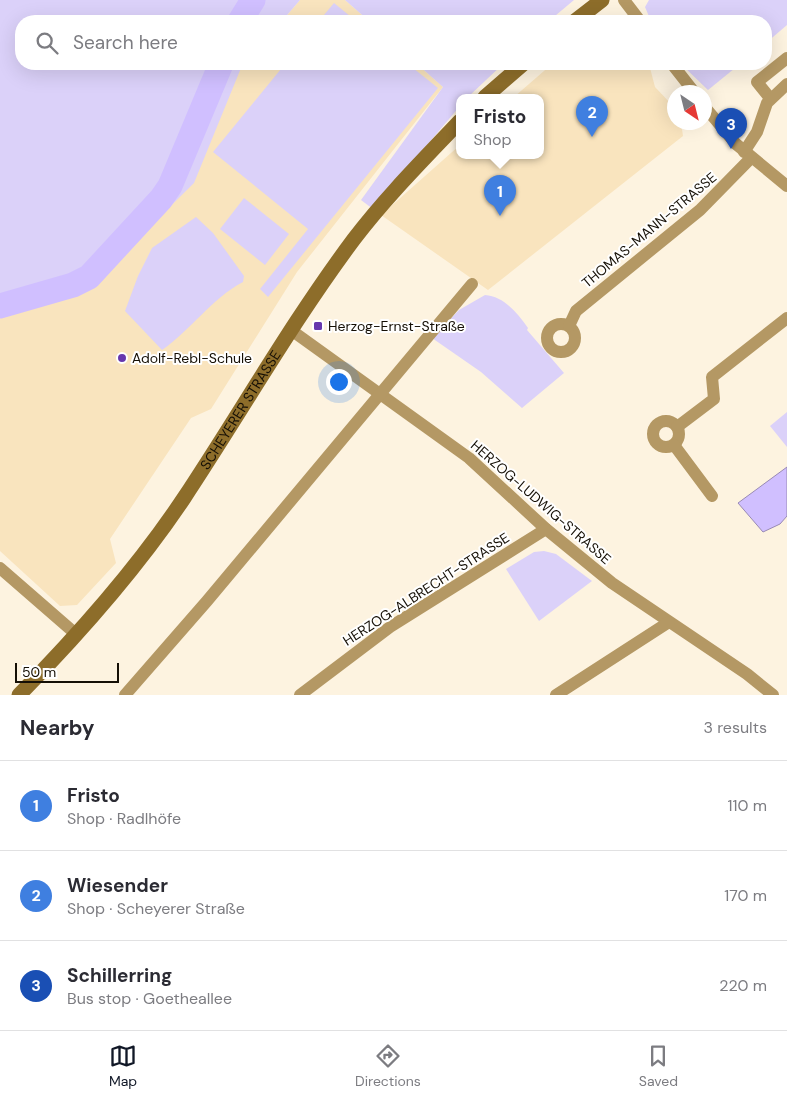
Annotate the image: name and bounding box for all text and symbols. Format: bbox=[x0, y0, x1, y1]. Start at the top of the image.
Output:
search box bbox=[15, 15, 772, 70]
icon: search bbox=[33, 29, 61, 57]
text: Search here bbox=[73, 30, 178, 55]
north arrow bbox=[667, 85, 712, 130]
popup bbox=[456, 94, 544, 159]
pin: 2 bbox=[576, 96, 608, 137]
text: Fristo bbox=[474, 104, 526, 129]
pin: 3 bbox=[715, 108, 747, 149]
text: Shop bbox=[474, 129, 512, 150]
street label: THOMAS-MANN-STRASSE bbox=[578, 168, 720, 292]
pin: 1 bbox=[484, 175, 516, 216]
place label: Herzog-Ernst-Straße bbox=[328, 317, 465, 335]
marker: Herzog-Ernst-Straße bbox=[312, 320, 324, 332]
street label: SCHEYERER STRASSE bbox=[196, 347, 285, 473]
place label: Adolf-Rebl-Schule bbox=[132, 349, 252, 367]
marker: Adolf-Rebl-Schule bbox=[116, 352, 128, 364]
your location bbox=[326, 369, 352, 395]
street label: HERZOG-LUDWIG-STRASSE bbox=[467, 436, 615, 568]
street label: HERZOG-ALBRECHT-STRASSE bbox=[339, 528, 513, 650]
scale bar bbox=[15, 660, 119, 683]
text: 50 m bbox=[22, 663, 56, 681]
text: Nearby bbox=[20, 714, 94, 742]
text: 3 results bbox=[704, 717, 767, 738]
text: Fristo bbox=[67, 783, 120, 808]
text: 1 bbox=[33, 795, 39, 816]
text: 110 m bbox=[728, 795, 767, 816]
text: Shop · Radlhöfe bbox=[67, 808, 181, 829]
text: Wiesender bbox=[67, 873, 168, 898]
text: 2 bbox=[31, 885, 41, 906]
text: 170 m bbox=[724, 885, 767, 906]
text: Shop · Scheyerer Straße bbox=[67, 898, 245, 919]
text: Schillerring bbox=[67, 963, 172, 988]
text: 3 bbox=[31, 975, 41, 996]
text: 220 m bbox=[719, 975, 767, 996]
text: Bus stop · Goetheallee bbox=[67, 988, 232, 1009]
tab: Map bbox=[109, 1042, 137, 1090]
tab: Directions bbox=[355, 1042, 421, 1090]
tab: Saved bbox=[639, 1042, 678, 1090]

